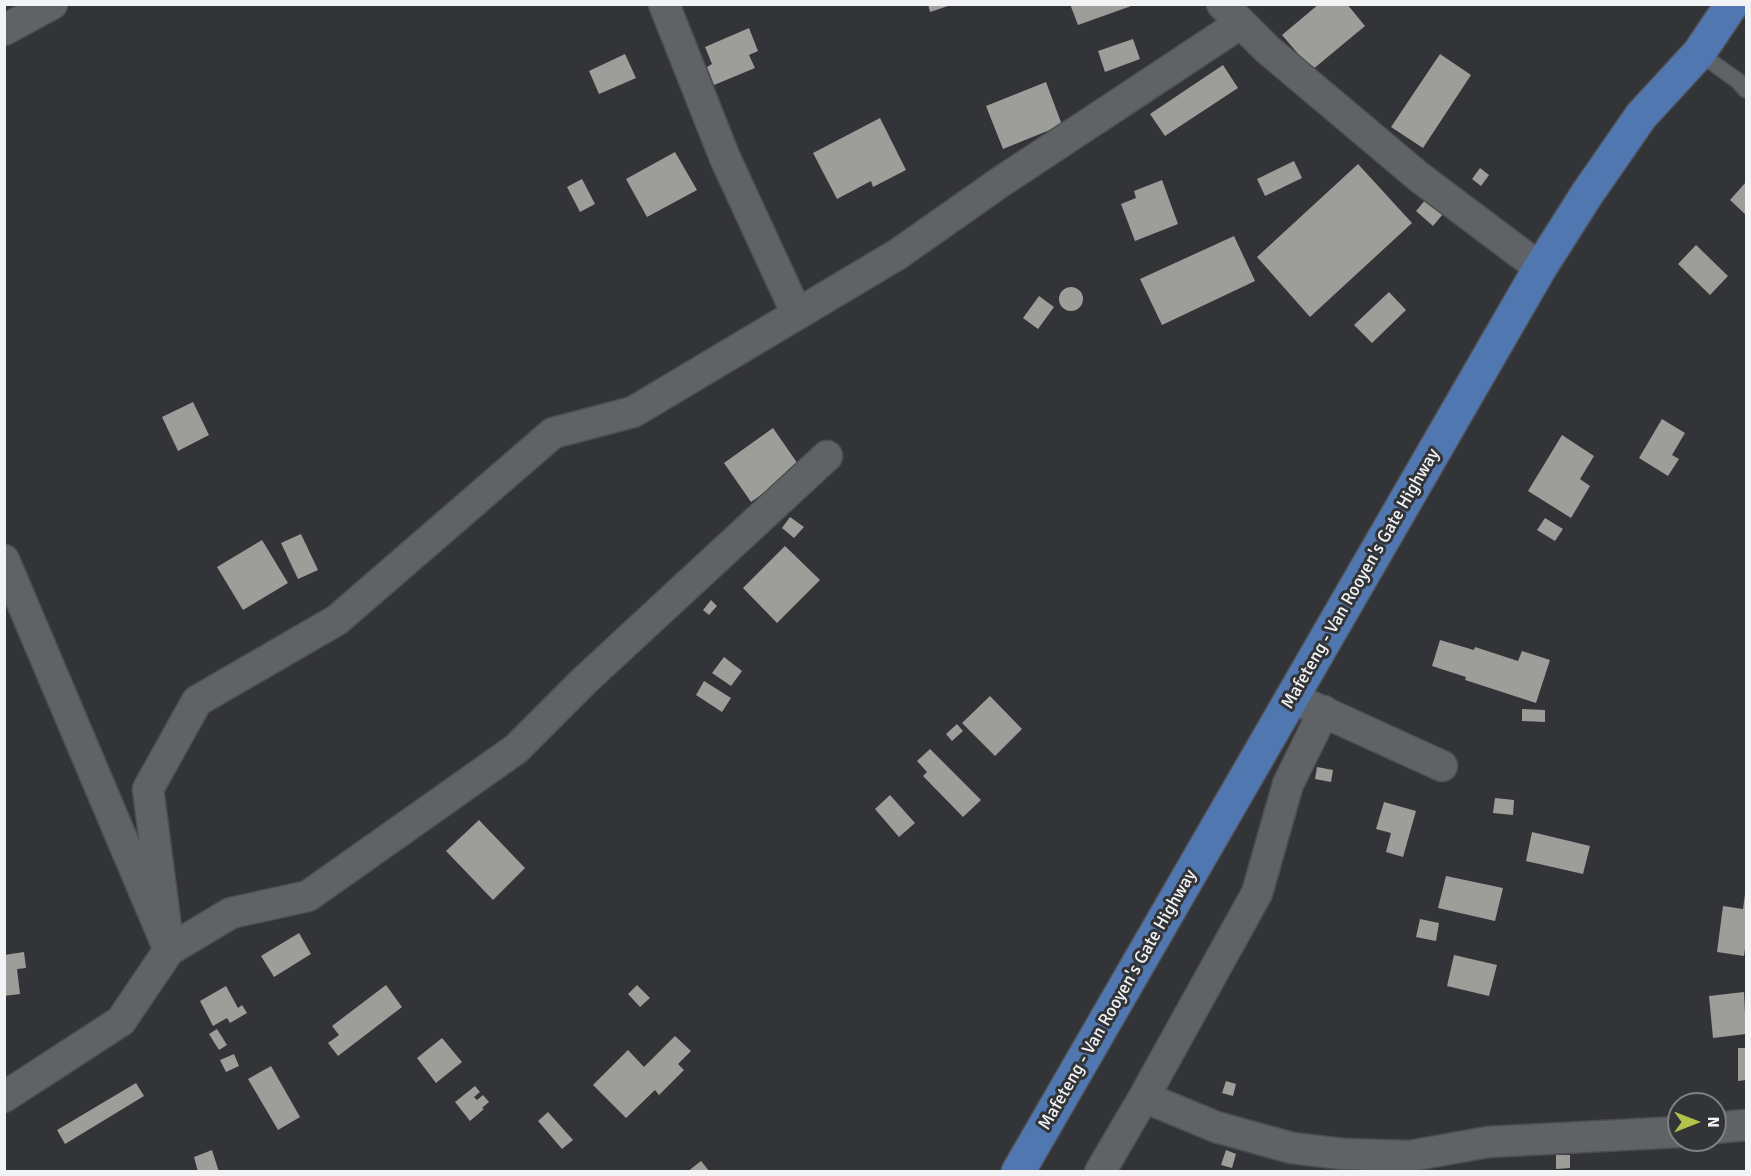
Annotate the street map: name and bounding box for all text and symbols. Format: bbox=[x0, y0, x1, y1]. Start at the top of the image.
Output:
street label: Mafeteng - Van Rooyen's Gate Highway bbox=[1277, 445, 1445, 713]
street label: Mafeteng - Van Rooyen's Gate Highway bbox=[1034, 866, 1202, 1134]
north arrow bbox=[1667, 1092, 1727, 1152]
text: N bbox=[1703, 1116, 1723, 1128]

